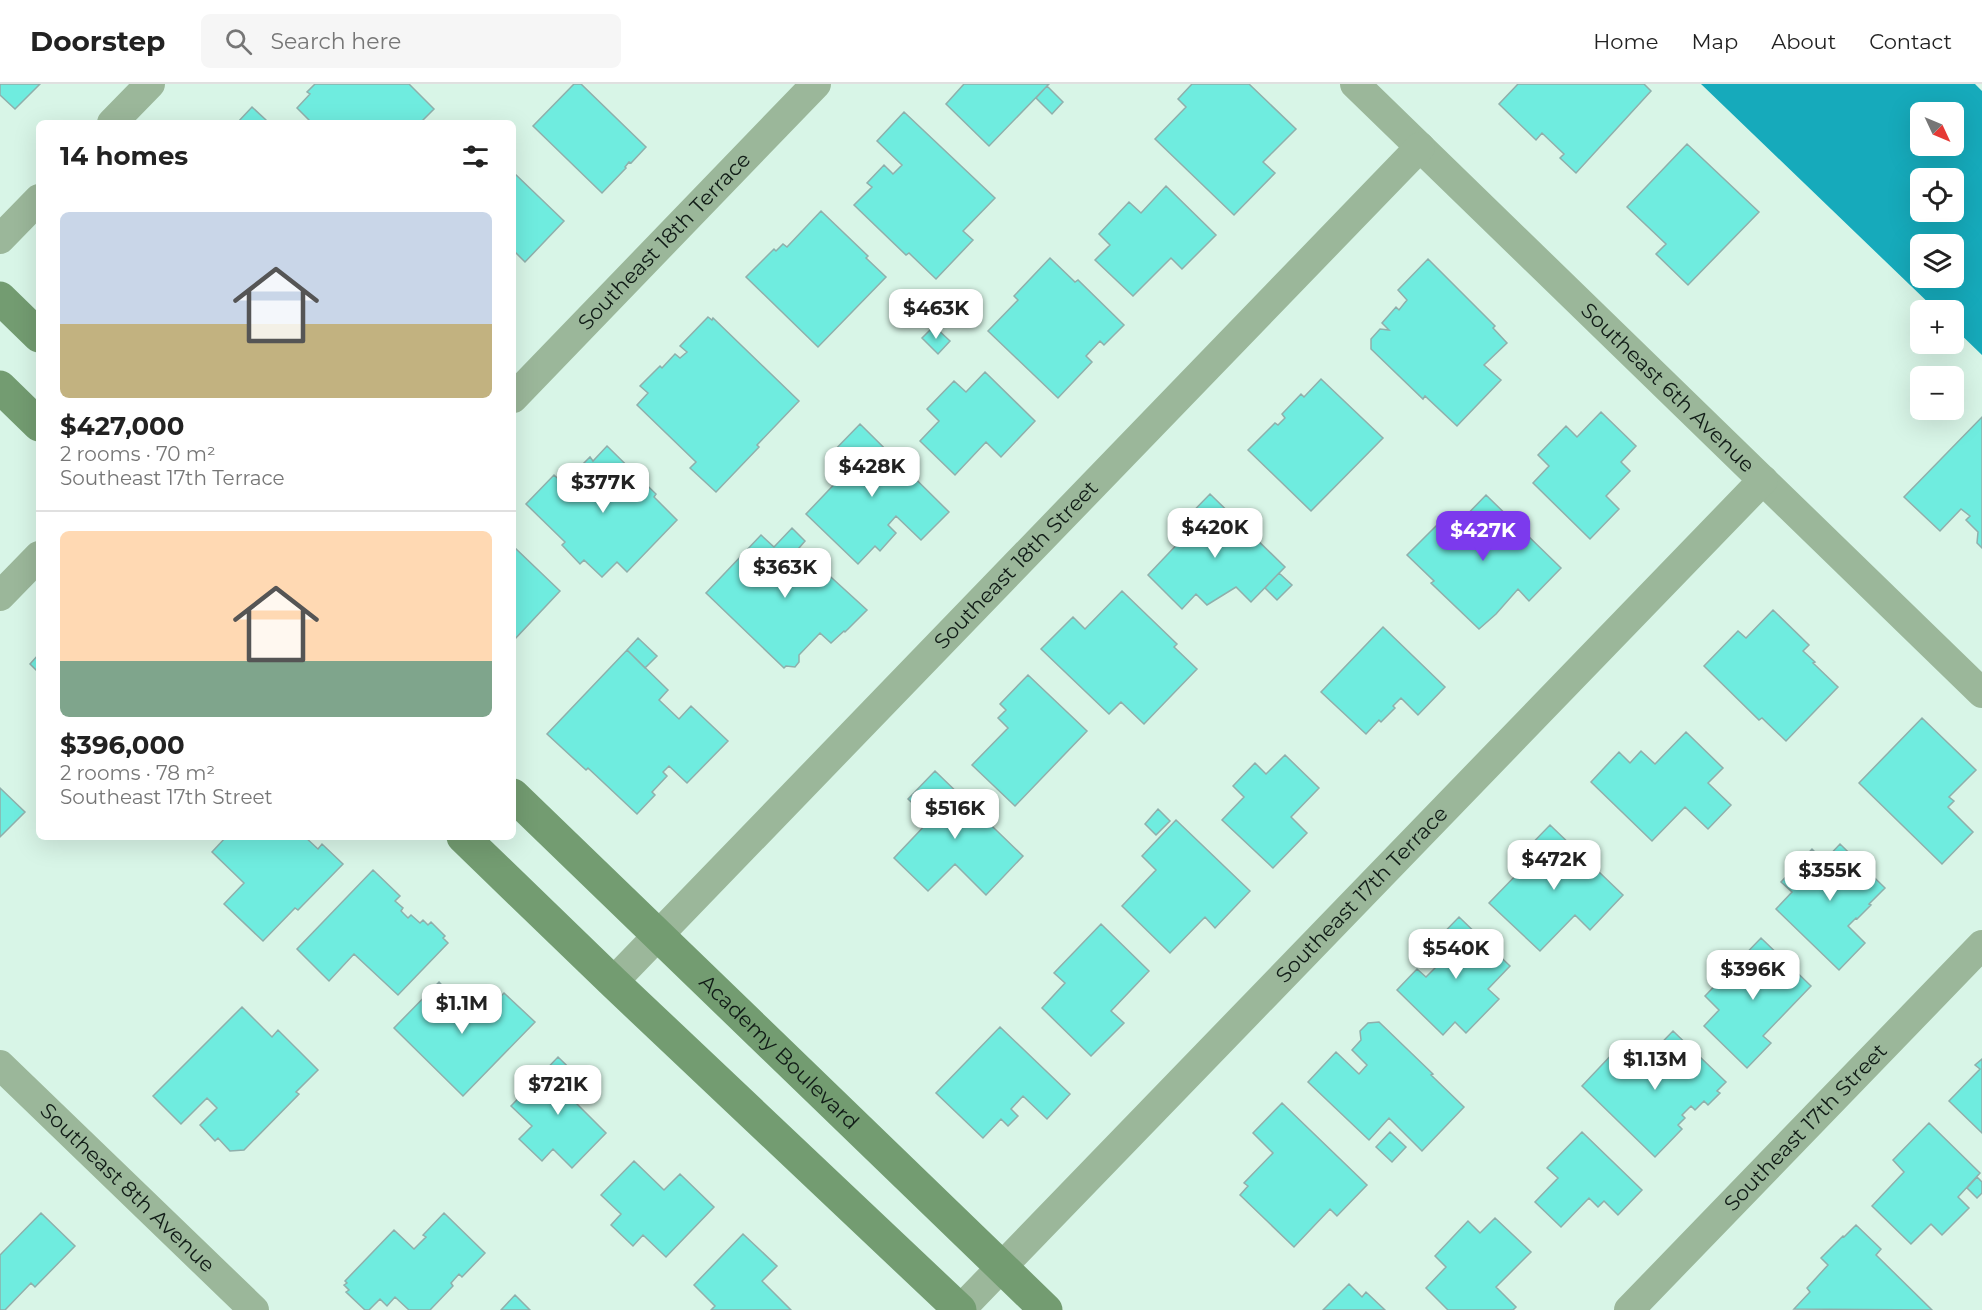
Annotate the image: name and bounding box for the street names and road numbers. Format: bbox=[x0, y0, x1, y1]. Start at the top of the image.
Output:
street label: Southeast 18th Terrace bbox=[573, 147, 755, 335]
street label: Southeast 6th Avenue bbox=[1576, 298, 1760, 477]
street label: Southeast 18th Street bbox=[929, 475, 1103, 654]
street label: Southeast 17th Terrace bbox=[1270, 801, 1453, 988]
street label: Academy Boulevard bbox=[695, 969, 864, 1134]
street label: Southeast 17th Street bbox=[1719, 1038, 1892, 1216]
street label: Southeast 8th Avenue bbox=[35, 1098, 220, 1277]

